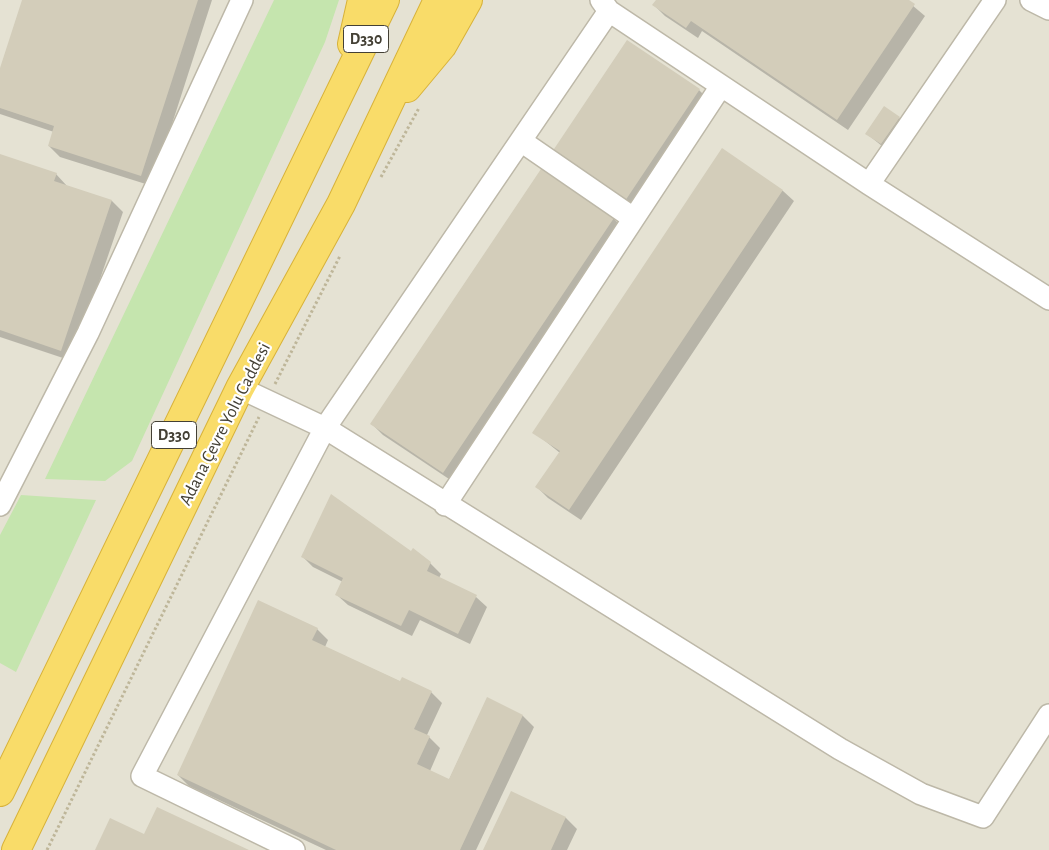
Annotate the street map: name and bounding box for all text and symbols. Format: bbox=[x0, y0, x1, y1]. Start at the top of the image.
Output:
road number: D330 bbox=[344, 26, 388, 52]
street label: Adana Çevre Yolu Caddesi bbox=[175, 339, 275, 509]
road number: D330 bbox=[152, 422, 196, 448]

